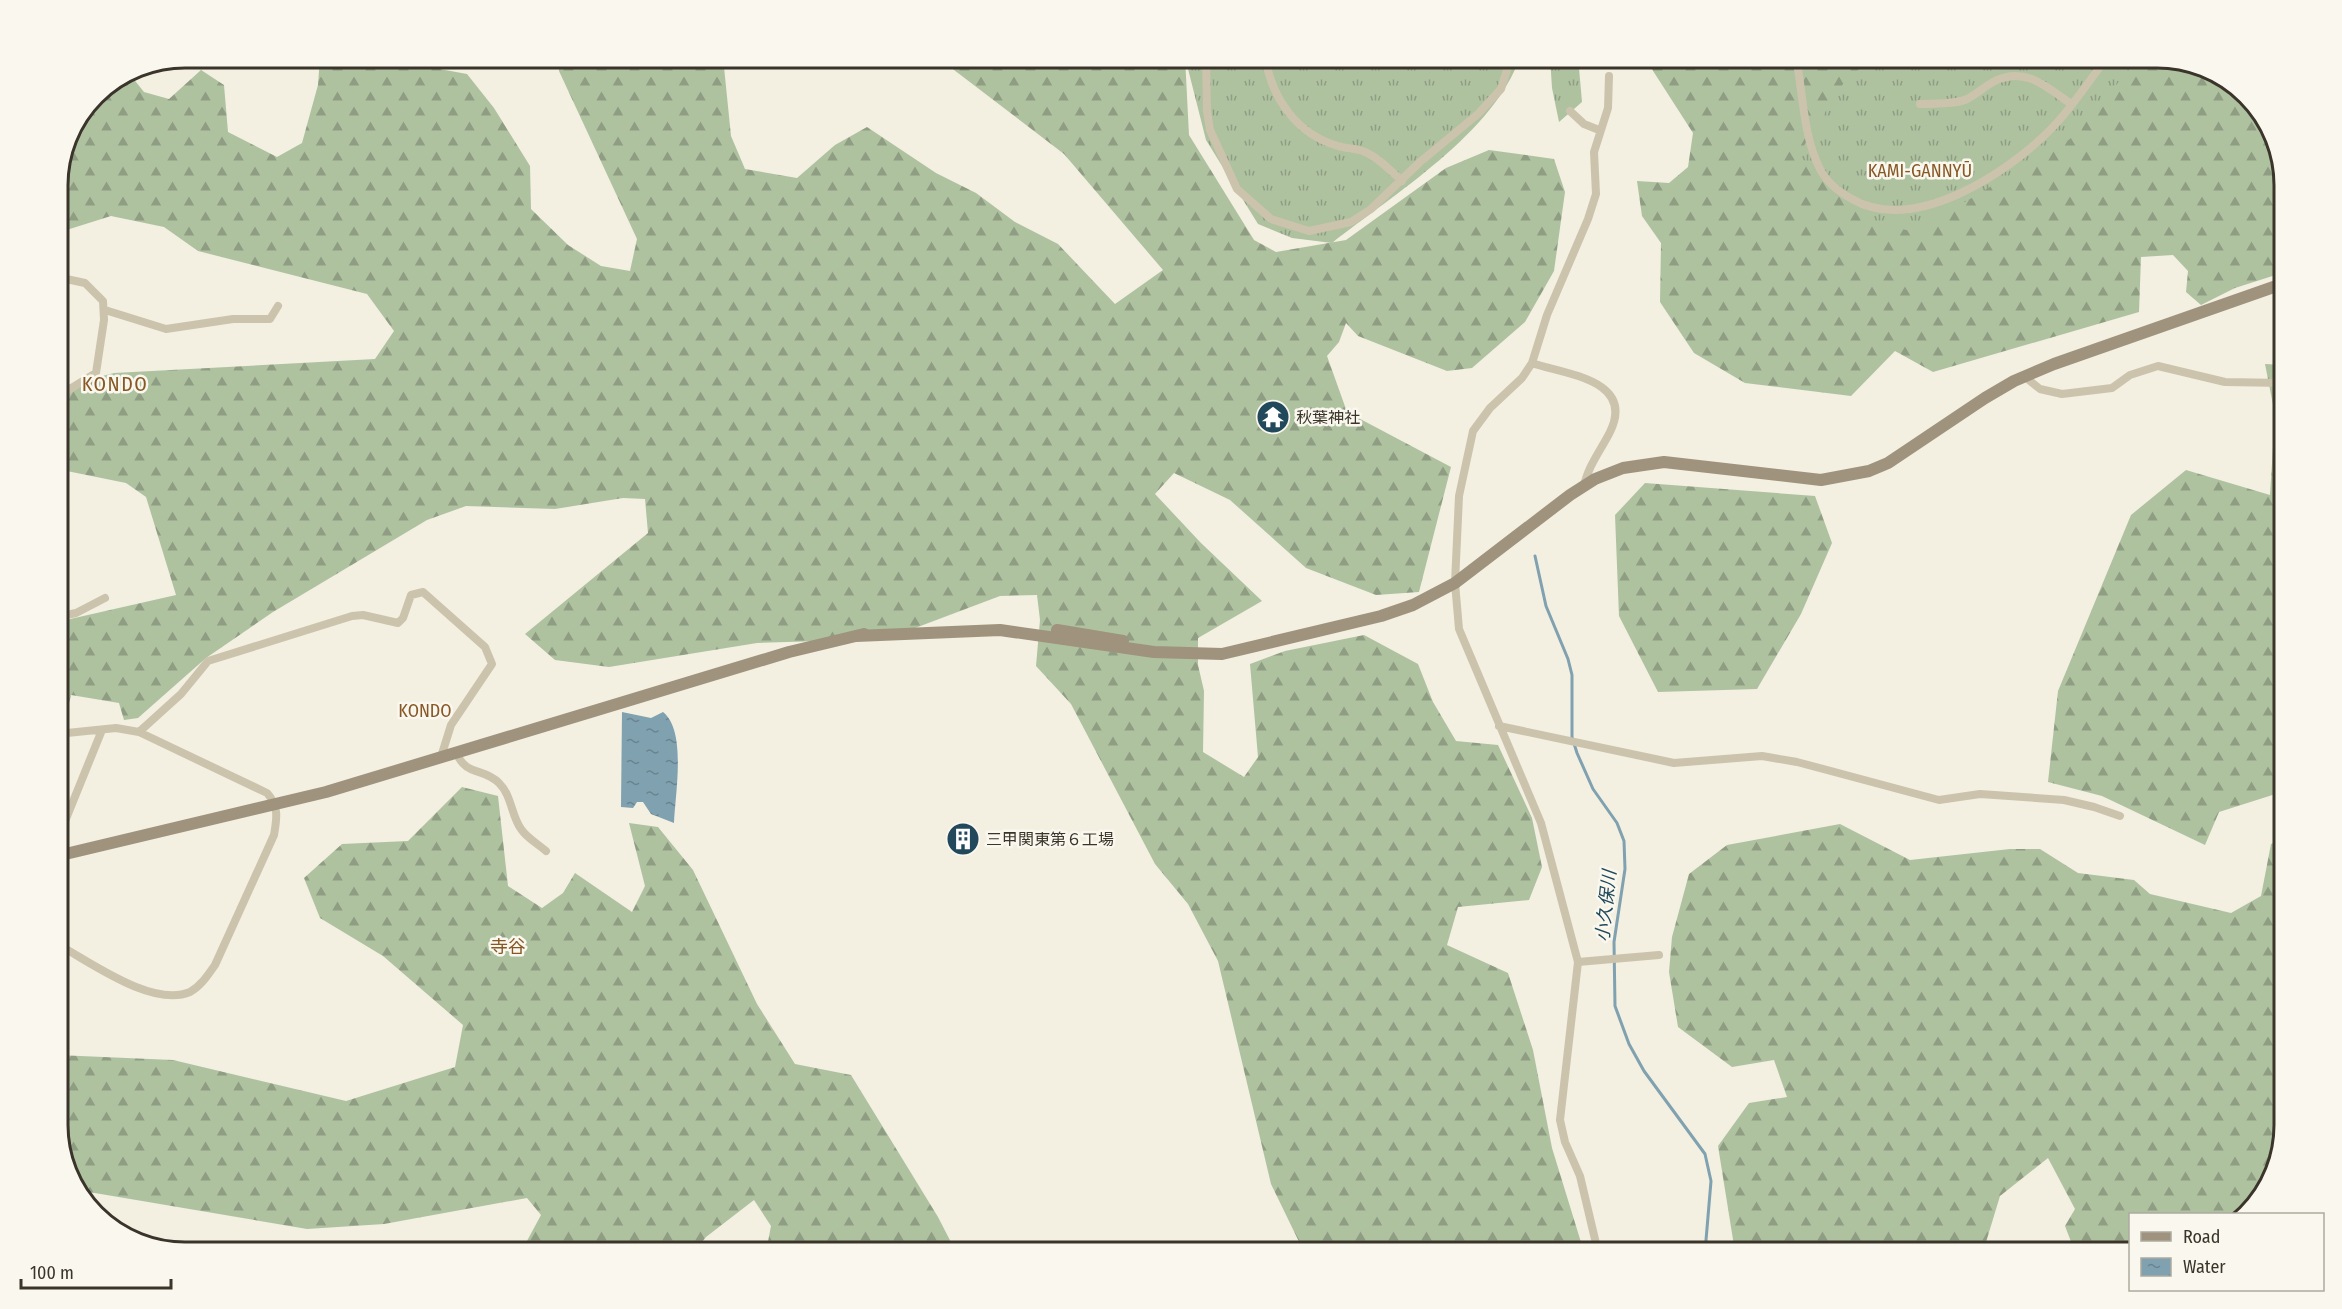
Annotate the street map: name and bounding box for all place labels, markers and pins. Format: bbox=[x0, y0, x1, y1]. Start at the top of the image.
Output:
temple icon: 秋葉神社 bbox=[1255, 399, 1291, 435]
place label: 秋葉神社 bbox=[1296, 408, 1360, 427]
building icon: 三甲関東第６工場 bbox=[945, 821, 981, 857]
place label: 三甲関東第６工場 bbox=[986, 830, 1114, 849]

